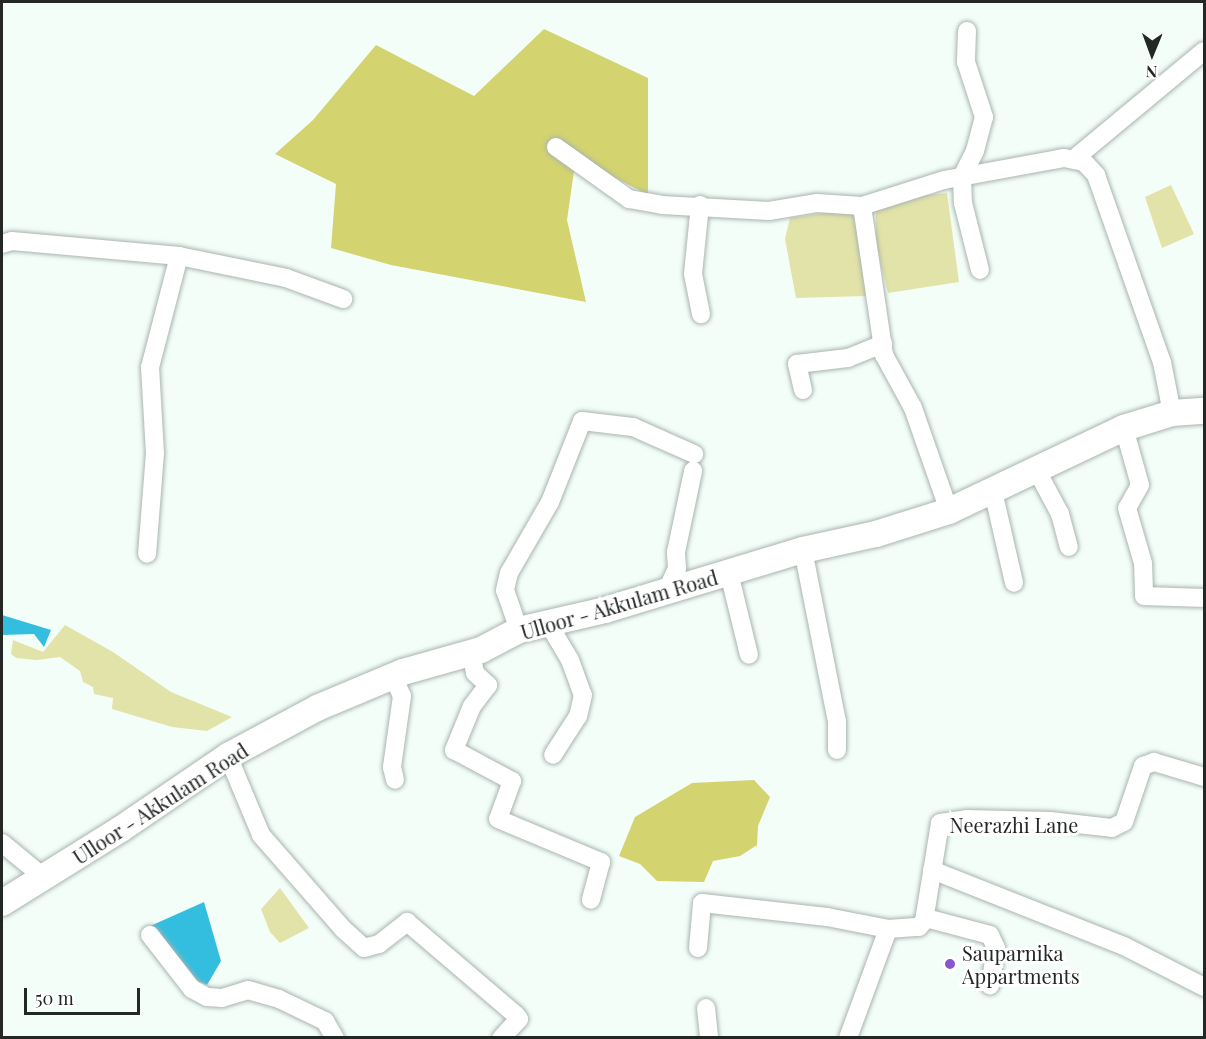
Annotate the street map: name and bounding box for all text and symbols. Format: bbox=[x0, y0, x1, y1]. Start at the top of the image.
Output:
north arrow bbox=[1122, 24, 1182, 84]
text: N bbox=[1146, 62, 1158, 83]
street label: Ulloor - Akkulam Road bbox=[517, 564, 721, 644]
street label: Ulloor - Akkulam Road bbox=[68, 737, 252, 869]
street label: Neerazhi Lane bbox=[950, 812, 1078, 836]
place label: Sauparnika Appartments bbox=[962, 940, 1080, 987]
marker: Sauparnika Appartments bbox=[943, 957, 957, 971]
scale bar bbox=[27, 976, 142, 1014]
text: 50 m bbox=[35, 986, 74, 1010]

